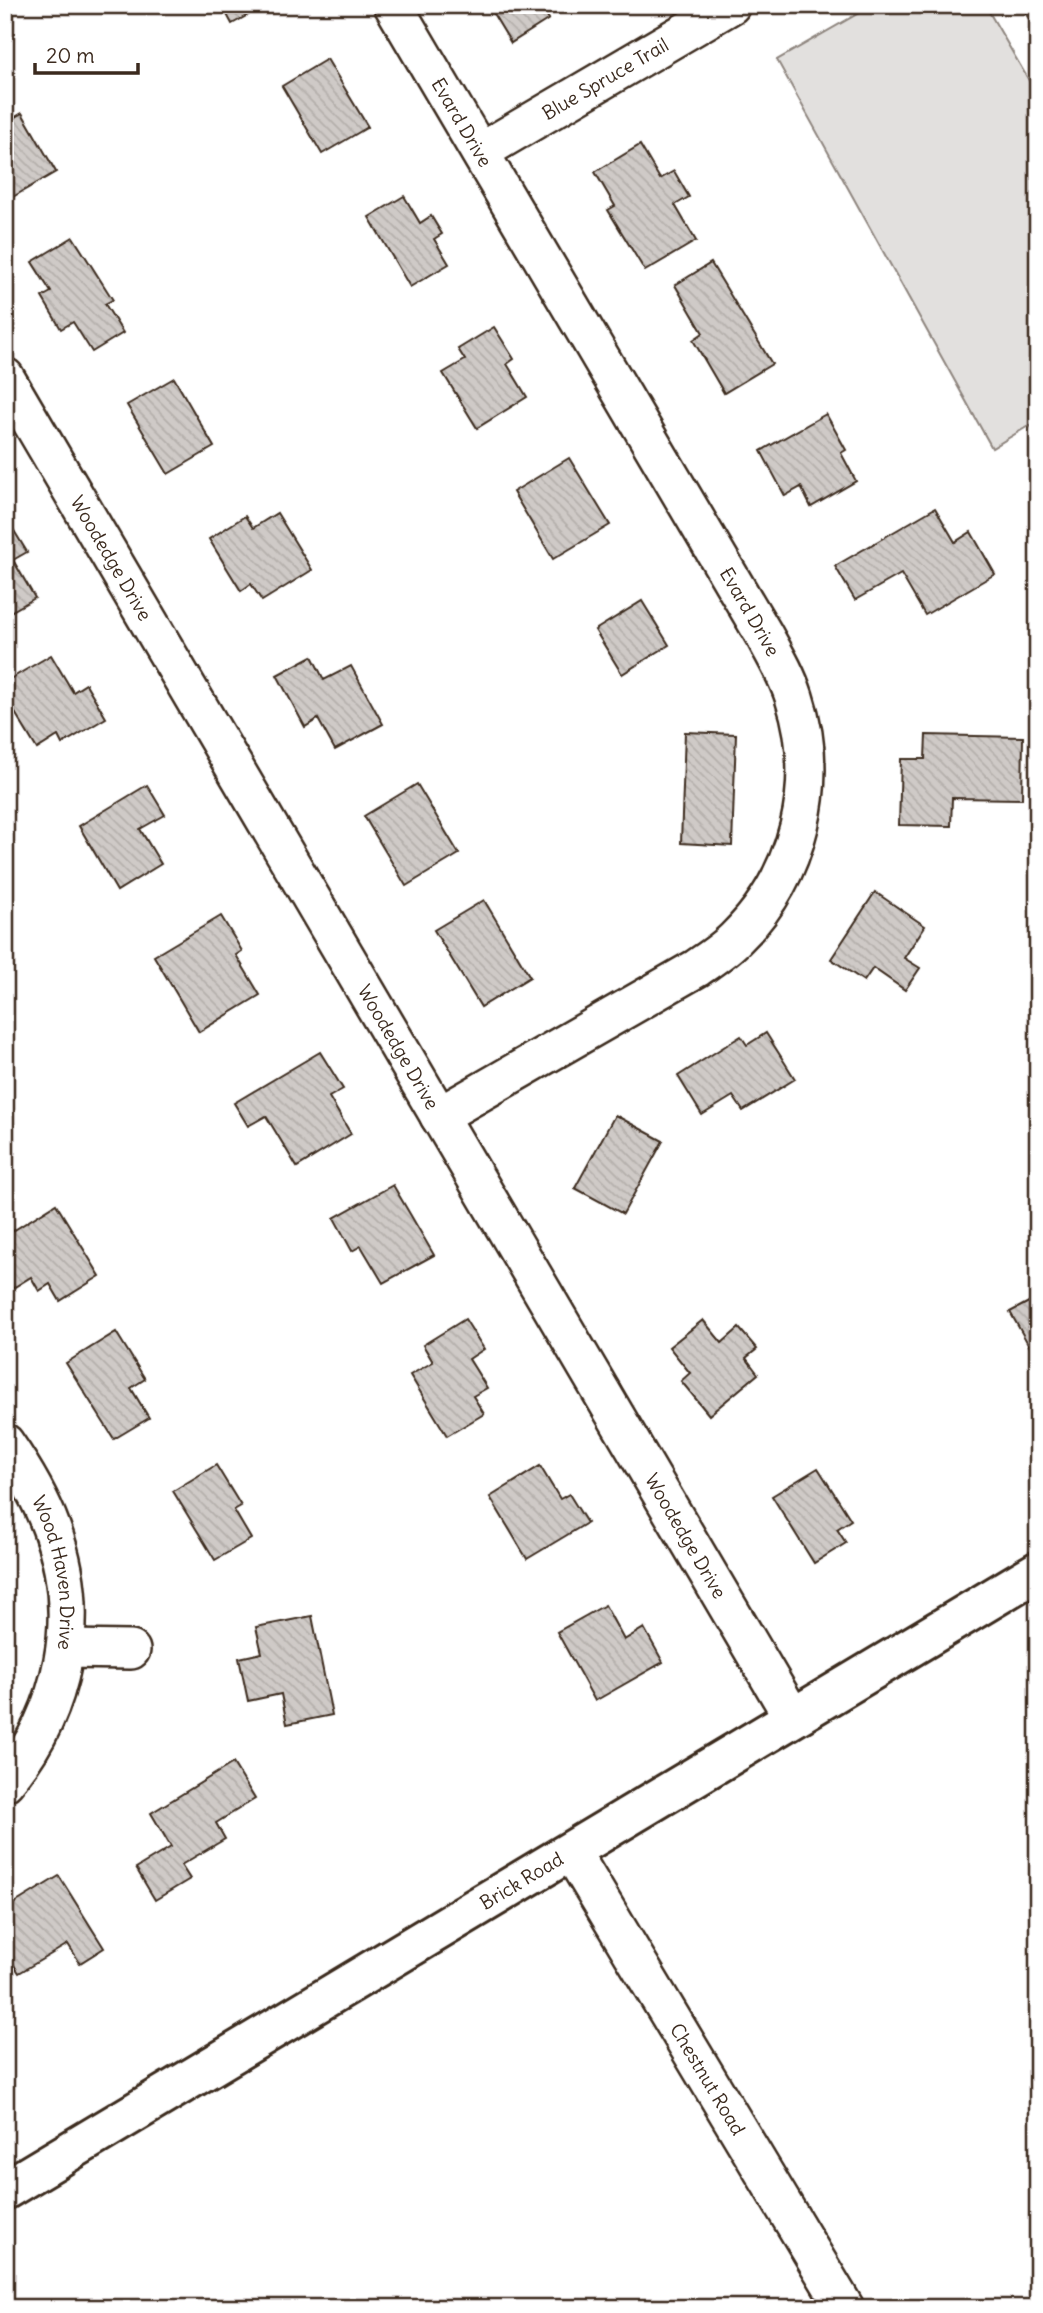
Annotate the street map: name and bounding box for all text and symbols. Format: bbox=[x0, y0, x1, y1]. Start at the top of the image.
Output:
scale bar bbox=[35, 32, 138, 76]
street label: Blue Spruce Trail bbox=[538, 32, 673, 125]
text: 20 m bbox=[46, 42, 95, 69]
street label: Evard Drive bbox=[427, 73, 498, 171]
street label: Woodedge Drive bbox=[65, 491, 157, 625]
street label: Evard Drive bbox=[715, 563, 785, 660]
street label: Woodedge Drive bbox=[353, 980, 445, 1114]
street label: Woodedge Drive bbox=[640, 1469, 732, 1603]
street label: Wood Haven Drive bbox=[27, 1491, 79, 1651]
street label: Brick Road bbox=[475, 1846, 567, 1915]
street label: Chestnut Road bbox=[665, 2019, 751, 2139]

